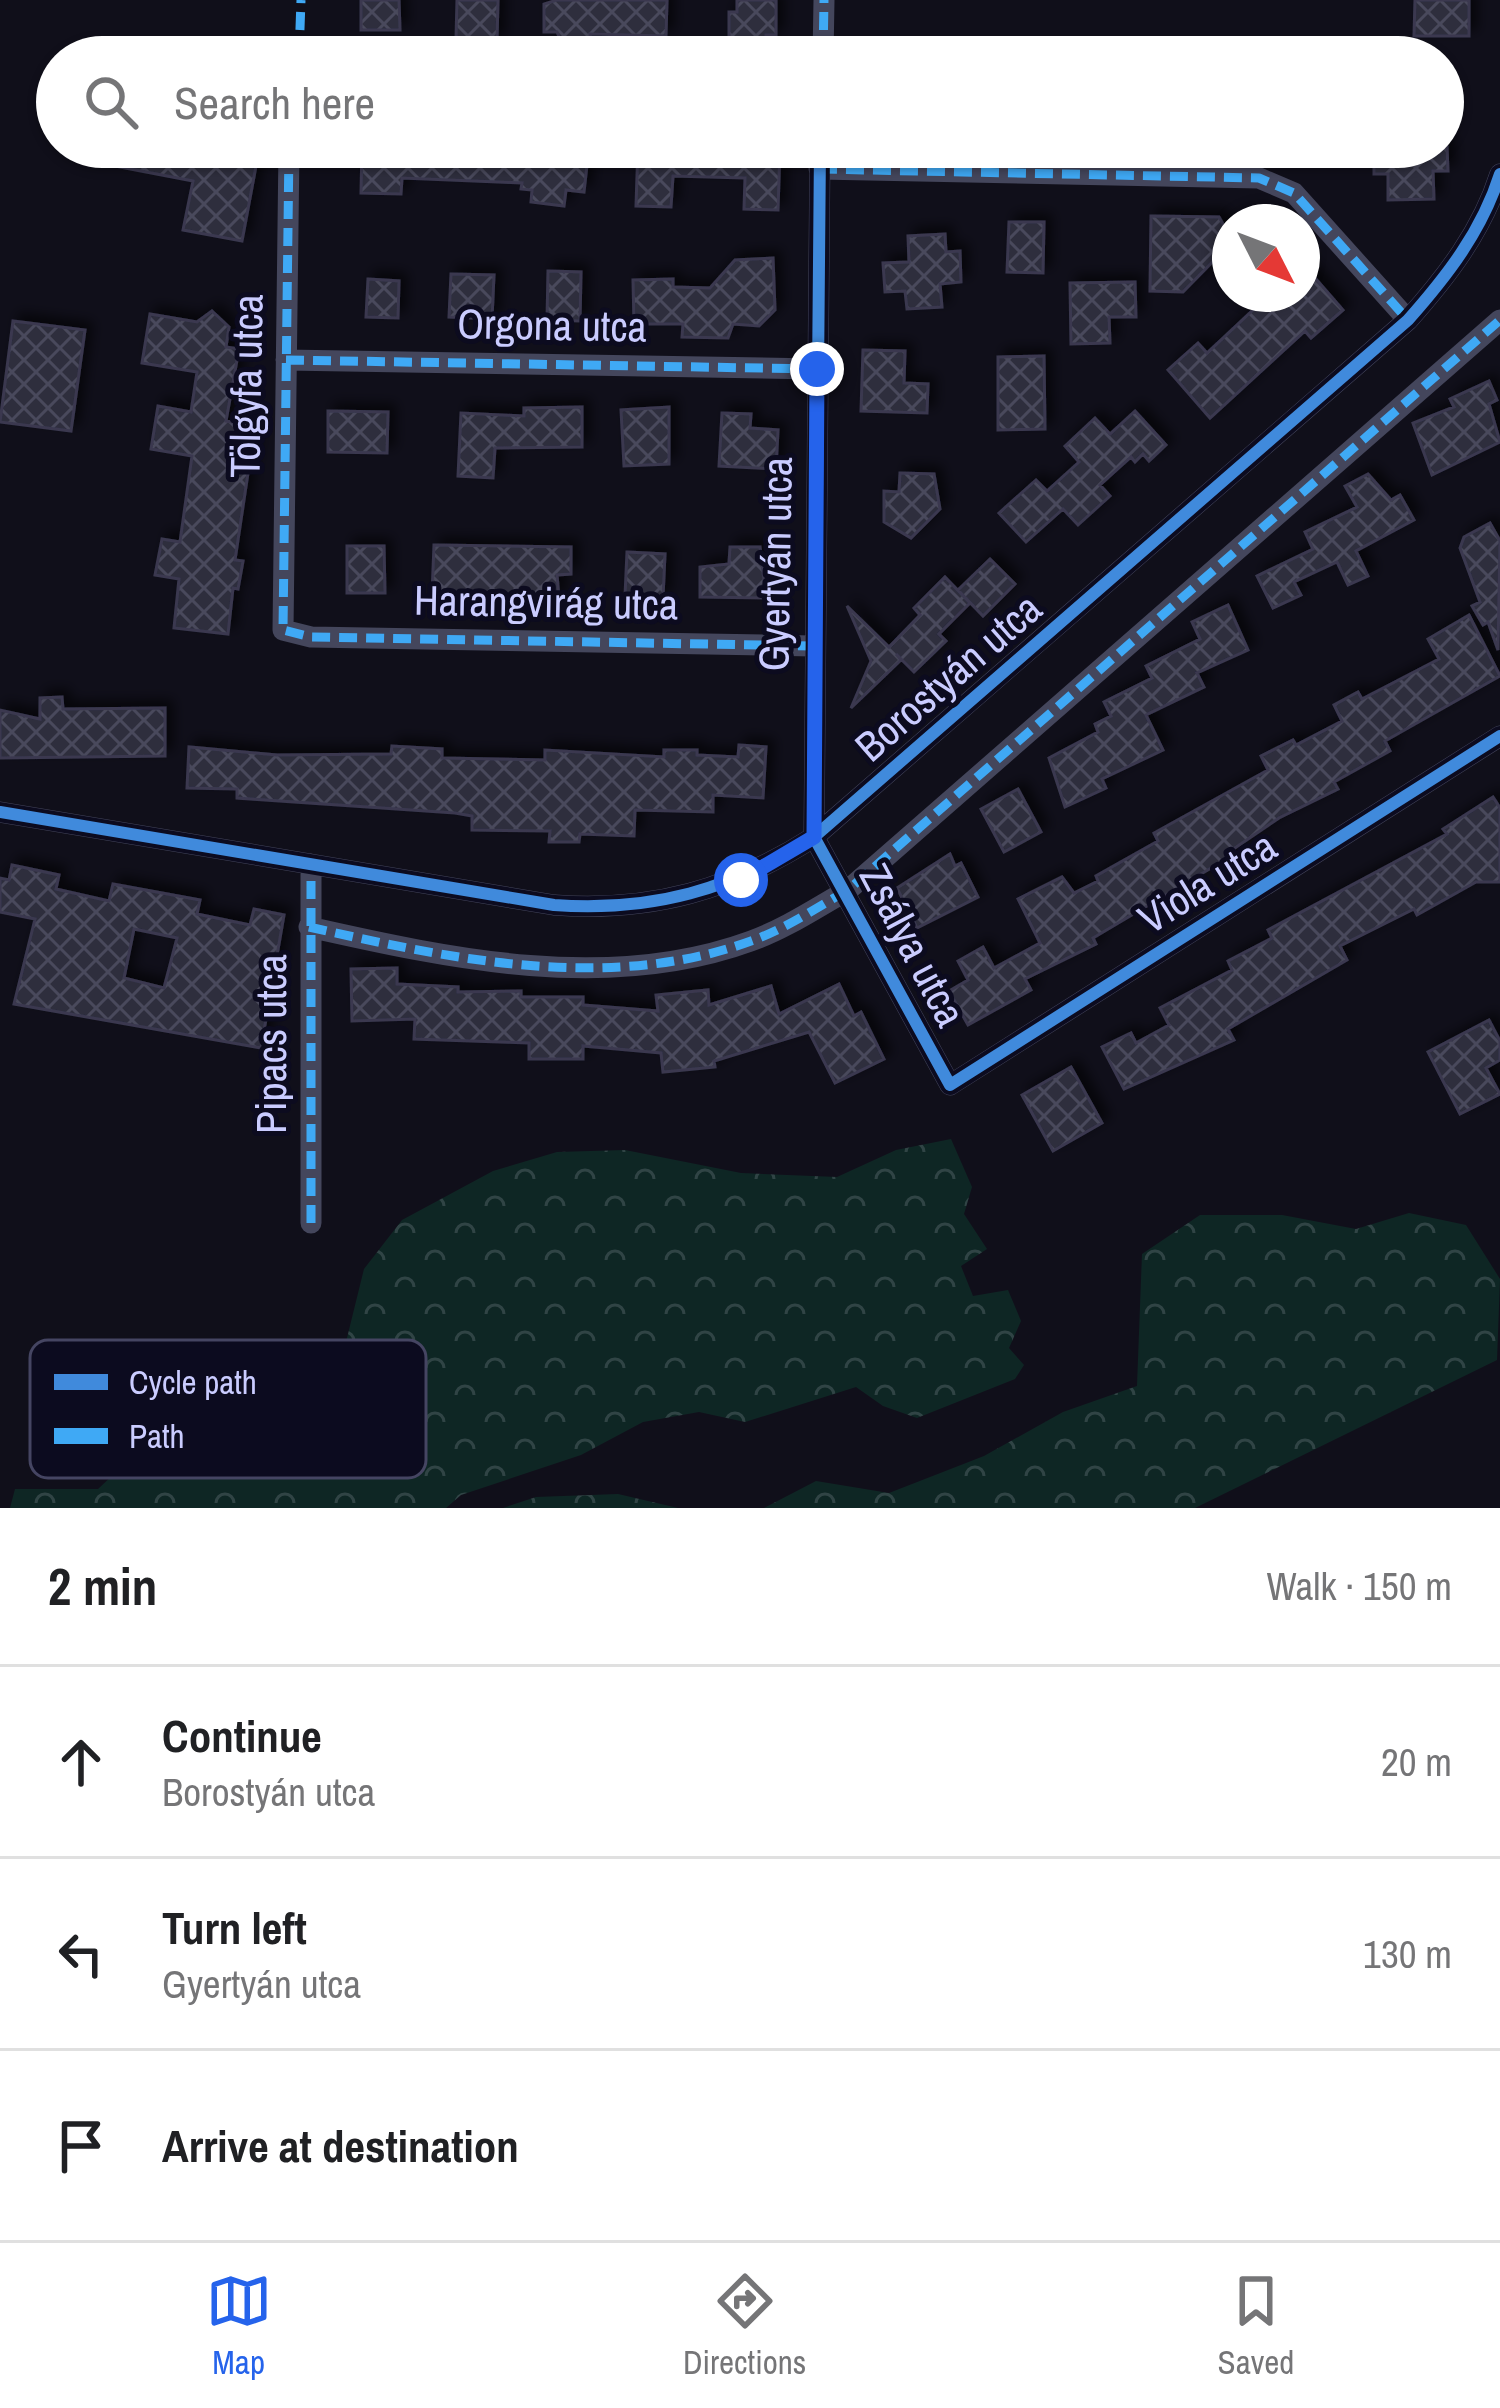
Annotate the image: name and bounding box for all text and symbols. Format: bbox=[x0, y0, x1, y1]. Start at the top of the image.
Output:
search box bbox=[36, 36, 1464, 168]
icon: search bbox=[78, 69, 144, 135]
text: Search here bbox=[174, 72, 375, 133]
north arrow bbox=[1212, 204, 1320, 312]
street label: Tölgyfa utca bbox=[216, 294, 276, 478]
street label: Orgona utca bbox=[457, 295, 647, 355]
route end bbox=[790, 342, 844, 396]
street label: Gyertyán utca bbox=[745, 456, 805, 672]
street label: Harangvirág utca bbox=[413, 572, 679, 632]
street label: Borostyán utca bbox=[843, 581, 1053, 773]
street label: Viola utca bbox=[1127, 818, 1287, 946]
route start bbox=[714, 853, 768, 907]
street label: Zsálya utca bbox=[847, 854, 979, 1036]
street label: Pipacs utca bbox=[243, 954, 299, 1134]
legend bbox=[30, 1340, 426, 1478]
text: Cycle path bbox=[129, 1360, 257, 1404]
text: Path bbox=[129, 1414, 185, 1458]
text: 2 min bbox=[48, 1552, 157, 1621]
text: Walk · 150 m bbox=[1267, 1560, 1452, 1612]
text: Continue bbox=[162, 1705, 322, 1766]
icon: ahead bbox=[48, 1729, 114, 1795]
text: 20 m bbox=[1381, 1736, 1452, 1788]
text: Borostyán utca bbox=[162, 1766, 375, 1818]
text: Turn left bbox=[162, 1897, 307, 1958]
icon: left bbox=[48, 1921, 114, 1987]
text: 130 m bbox=[1363, 1928, 1452, 1980]
text: Gyertyán utca bbox=[162, 1958, 361, 2010]
icon: arrive bbox=[48, 2113, 114, 2179]
text: Arrive at destination bbox=[162, 2115, 519, 2176]
tab: Map bbox=[206, 2268, 272, 2384]
tab: Directions bbox=[683, 2268, 806, 2384]
tab: Saved bbox=[1218, 2268, 1294, 2384]

